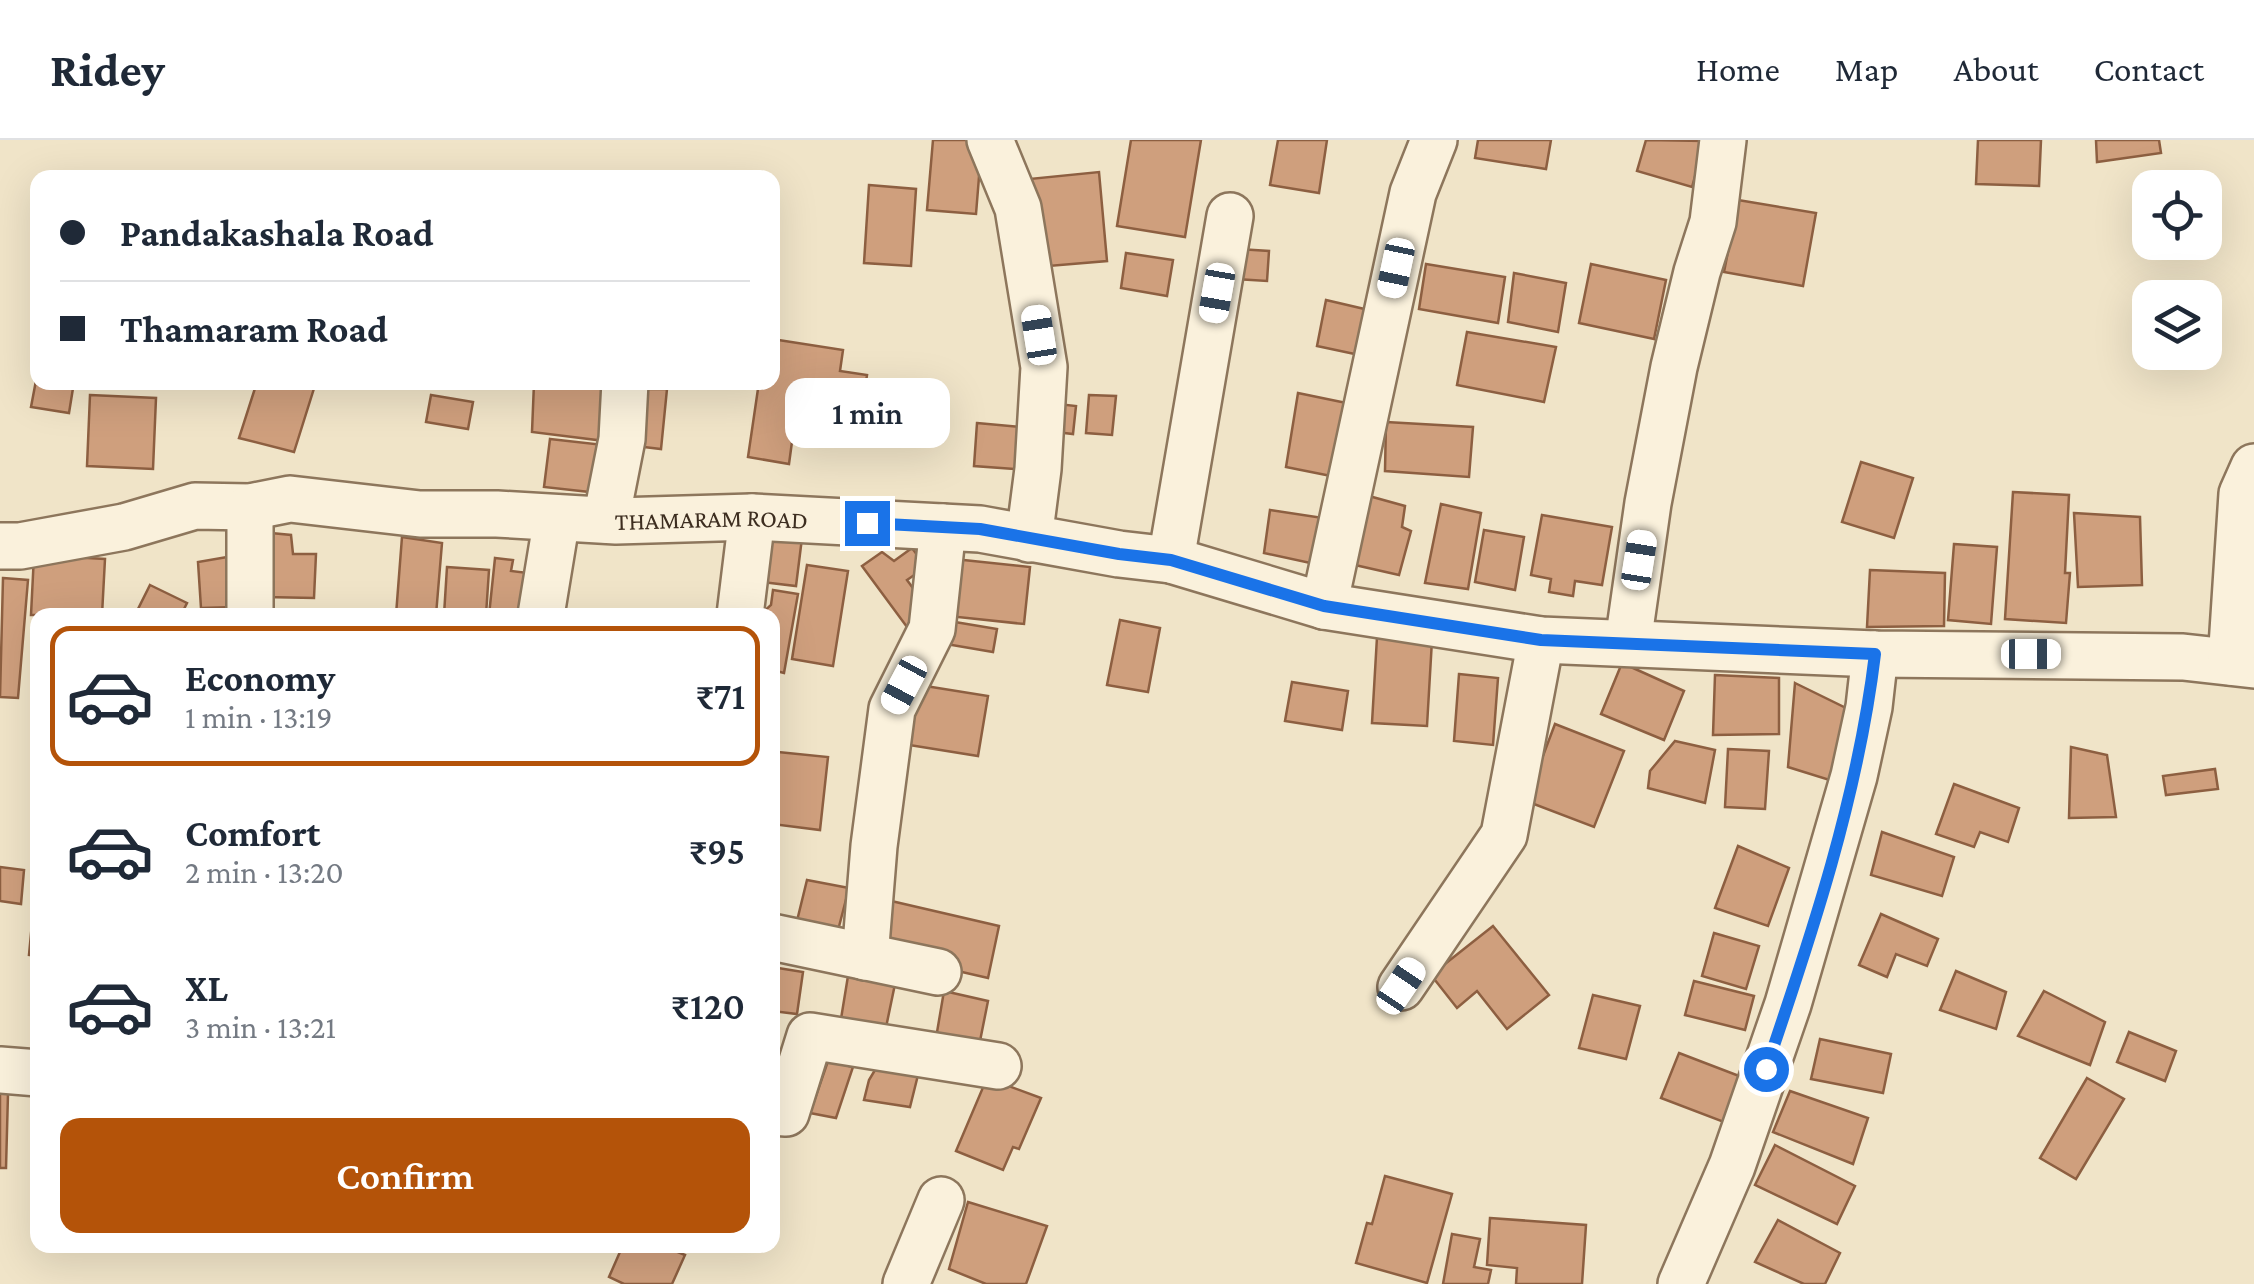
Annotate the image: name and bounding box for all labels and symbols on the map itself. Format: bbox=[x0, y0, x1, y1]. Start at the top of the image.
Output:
car bbox=[1375, 236, 1417, 300]
car bbox=[1197, 261, 1237, 325]
car bbox=[1019, 303, 1059, 367]
callout: 1 min bbox=[784, 378, 950, 448]
route end bbox=[845, 501, 890, 546]
street label: THAMARAM ROAD bbox=[614, 504, 808, 535]
car bbox=[1619, 528, 1659, 592]
car bbox=[2001, 639, 2061, 669]
car bbox=[877, 651, 931, 719]
car bbox=[1372, 953, 1430, 1019]
route start bbox=[1744, 1047, 1789, 1092]

